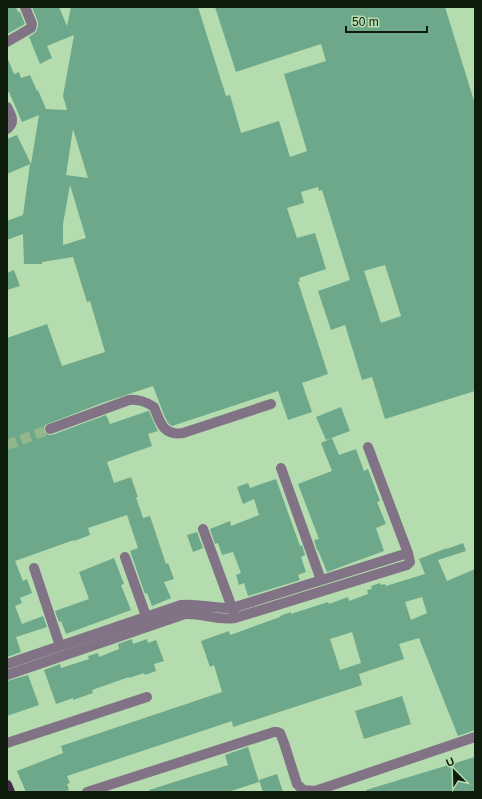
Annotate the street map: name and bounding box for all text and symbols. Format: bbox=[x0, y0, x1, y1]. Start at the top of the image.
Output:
scale bar bbox=[346, 8, 427, 34]
text: 50 m bbox=[352, 15, 379, 29]
north arrow bbox=[434, 751, 474, 791]
text: U bbox=[444, 755, 456, 769]

